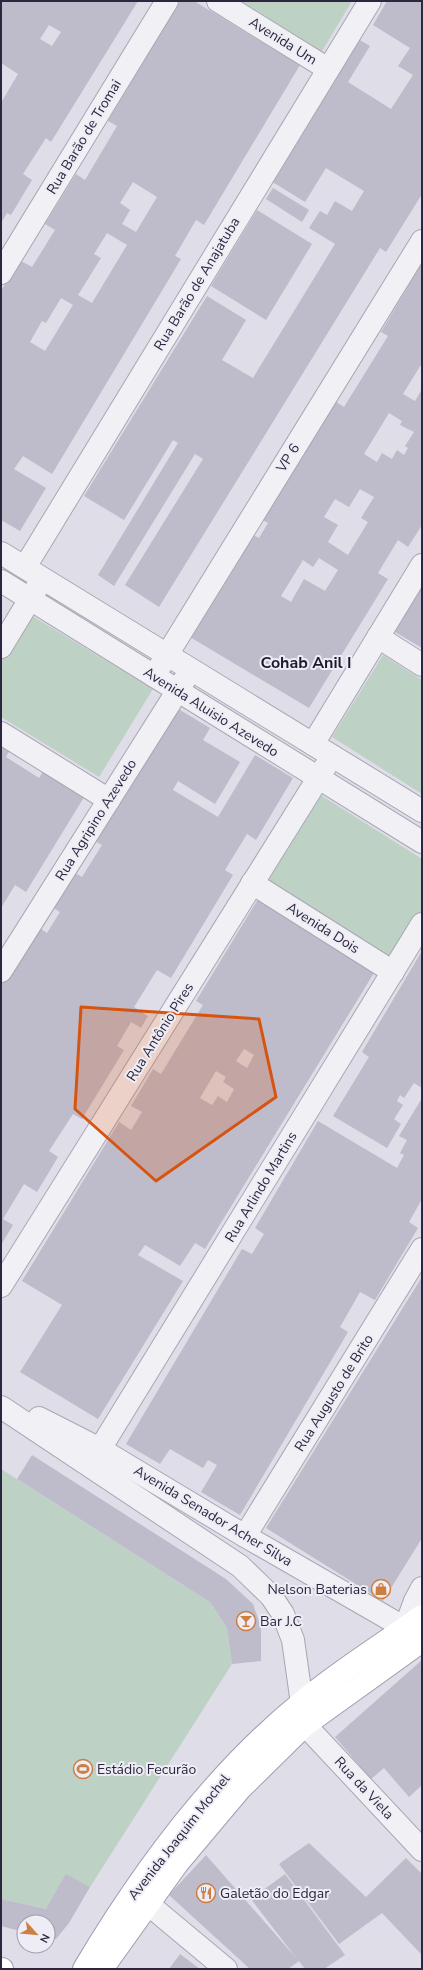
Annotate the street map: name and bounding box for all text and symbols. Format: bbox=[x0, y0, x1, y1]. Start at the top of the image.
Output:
street label: Avenida Um bbox=[245, 13, 321, 69]
street label: Rua Barão de Tromai bbox=[42, 76, 126, 198]
street label: Rua Barão de Anajatuba bbox=[150, 214, 244, 354]
street label: VP 6 bbox=[271, 440, 304, 477]
district label: Cohab Anil I bbox=[261, 652, 351, 674]
street label: Avenida Aluisio Azevedo bbox=[140, 663, 282, 761]
street label: Rua Agripino Azevedo bbox=[51, 755, 141, 884]
street label: Avenida Dois bbox=[283, 898, 363, 958]
street label: Rua Antônio Pires bbox=[122, 979, 198, 1085]
street label: Rua Arlindo Martins bbox=[220, 1128, 302, 1246]
street label: Rua Augusto de Brito bbox=[290, 1331, 378, 1455]
street label: Avenida Senador Acher Silva bbox=[130, 1461, 296, 1571]
shop icon: Nelson Baterias bbox=[370, 1578, 392, 1600]
place label: Nelson Baterias bbox=[267, 1580, 367, 1599]
bar icon: Bar J.C bbox=[235, 1610, 257, 1632]
place label: Bar J.C bbox=[260, 1612, 302, 1631]
street label: Rua da Viela bbox=[330, 1753, 398, 1823]
sports icon: Estádio Fecurão bbox=[72, 1758, 94, 1780]
place label: Estádio Fecurão bbox=[97, 1760, 196, 1779]
street label: Avenida Joaquim Mochel bbox=[124, 1769, 235, 1904]
restaurant icon: Galetão do Edgar bbox=[195, 1882, 217, 1904]
place label: Galetão do Edgar bbox=[220, 1884, 329, 1903]
north arrow bbox=[16, 1914, 56, 1954]
text: N bbox=[36, 1931, 53, 1945]

